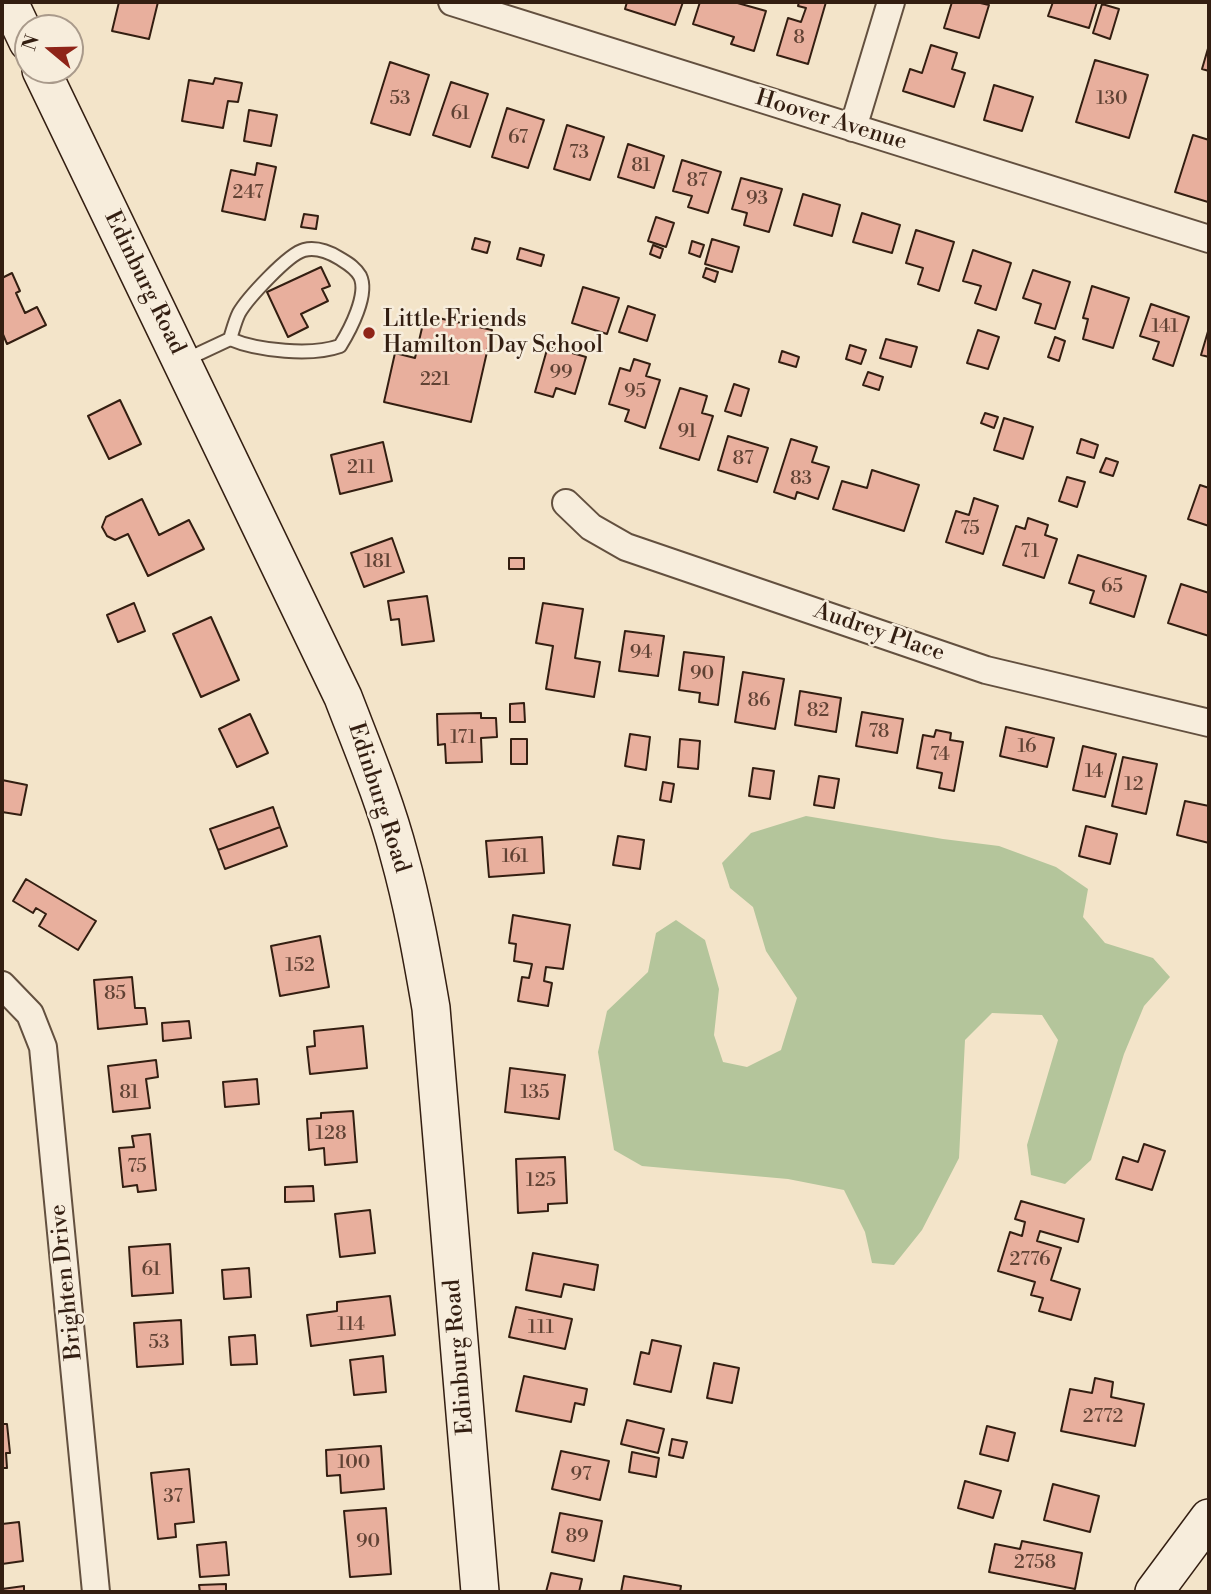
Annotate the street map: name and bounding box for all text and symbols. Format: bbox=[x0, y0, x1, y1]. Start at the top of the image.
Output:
north arrow bbox=[14, 14, 84, 84]
house number: 8 bbox=[793, 27, 805, 49]
text: N bbox=[17, 32, 45, 54]
street label: Hoover Avenue bbox=[752, 85, 910, 157]
house number: 53 bbox=[390, 88, 410, 110]
house number: 130 bbox=[1096, 88, 1128, 110]
house number: 61 bbox=[450, 103, 470, 125]
house number: 67 bbox=[508, 127, 528, 149]
house number: 73 bbox=[569, 142, 589, 164]
house number: 81 bbox=[631, 155, 651, 177]
house number: 87 bbox=[687, 170, 707, 192]
house number: 247 bbox=[232, 182, 264, 204]
house number: 93 bbox=[746, 188, 768, 210]
street label: Edinburg Road bbox=[97, 207, 191, 359]
place label: Little Friends Hamilton Day School bbox=[383, 306, 603, 360]
house number: 141 bbox=[1152, 316, 1178, 338]
marker: Little Friends Hamilton Day School bbox=[361, 325, 377, 341]
house number: 99 bbox=[549, 362, 573, 384]
house number: 221 bbox=[420, 369, 450, 391]
house number: 95 bbox=[624, 381, 646, 403]
house number: 91 bbox=[677, 421, 697, 443]
house number: 87 bbox=[733, 448, 753, 470]
house number: 211 bbox=[347, 457, 375, 479]
house number: 83 bbox=[790, 468, 812, 490]
house number: 75 bbox=[960, 518, 980, 540]
house number: 71 bbox=[1021, 541, 1039, 563]
house number: 181 bbox=[364, 551, 392, 573]
house number: 65 bbox=[1101, 576, 1123, 598]
street label: Audrey Place bbox=[810, 598, 948, 668]
house number: 94 bbox=[630, 642, 652, 664]
house number: 90 bbox=[690, 663, 714, 685]
house number: 86 bbox=[747, 690, 771, 712]
house number: 82 bbox=[807, 700, 829, 722]
street label: Edinburg Road bbox=[341, 719, 415, 877]
house number: 78 bbox=[869, 721, 889, 743]
house number: 171 bbox=[450, 727, 476, 749]
house number: 16 bbox=[1017, 736, 1037, 758]
house number: 74 bbox=[930, 744, 950, 766]
house number: 14 bbox=[1085, 761, 1103, 783]
house number: 12 bbox=[1124, 774, 1144, 796]
house number: 161 bbox=[502, 846, 528, 868]
house number: 152 bbox=[285, 955, 315, 977]
house number: 85 bbox=[104, 983, 126, 1005]
house number: 81 bbox=[119, 1082, 139, 1104]
house number: 135 bbox=[520, 1082, 550, 1104]
house number: 128 bbox=[315, 1123, 347, 1145]
house number: 75 bbox=[127, 1156, 147, 1178]
house number: 125 bbox=[526, 1170, 556, 1192]
street label: Brighten Drive bbox=[45, 1203, 89, 1361]
house number: 2776 bbox=[1010, 1249, 1050, 1271]
house number: 61 bbox=[141, 1259, 161, 1281]
street label: Edinburg Road bbox=[439, 1278, 481, 1436]
house number: 114 bbox=[337, 1314, 365, 1336]
house number: 111 bbox=[528, 1317, 554, 1339]
house number: 53 bbox=[149, 1332, 169, 1354]
house number: 2772 bbox=[1083, 1406, 1123, 1428]
house number: 100 bbox=[338, 1452, 370, 1474]
house number: 97 bbox=[570, 1464, 592, 1486]
house number: 37 bbox=[163, 1486, 183, 1508]
house number: 89 bbox=[565, 1526, 589, 1548]
house number: 90 bbox=[356, 1531, 380, 1553]
house number: 2758 bbox=[1014, 1552, 1056, 1574]

